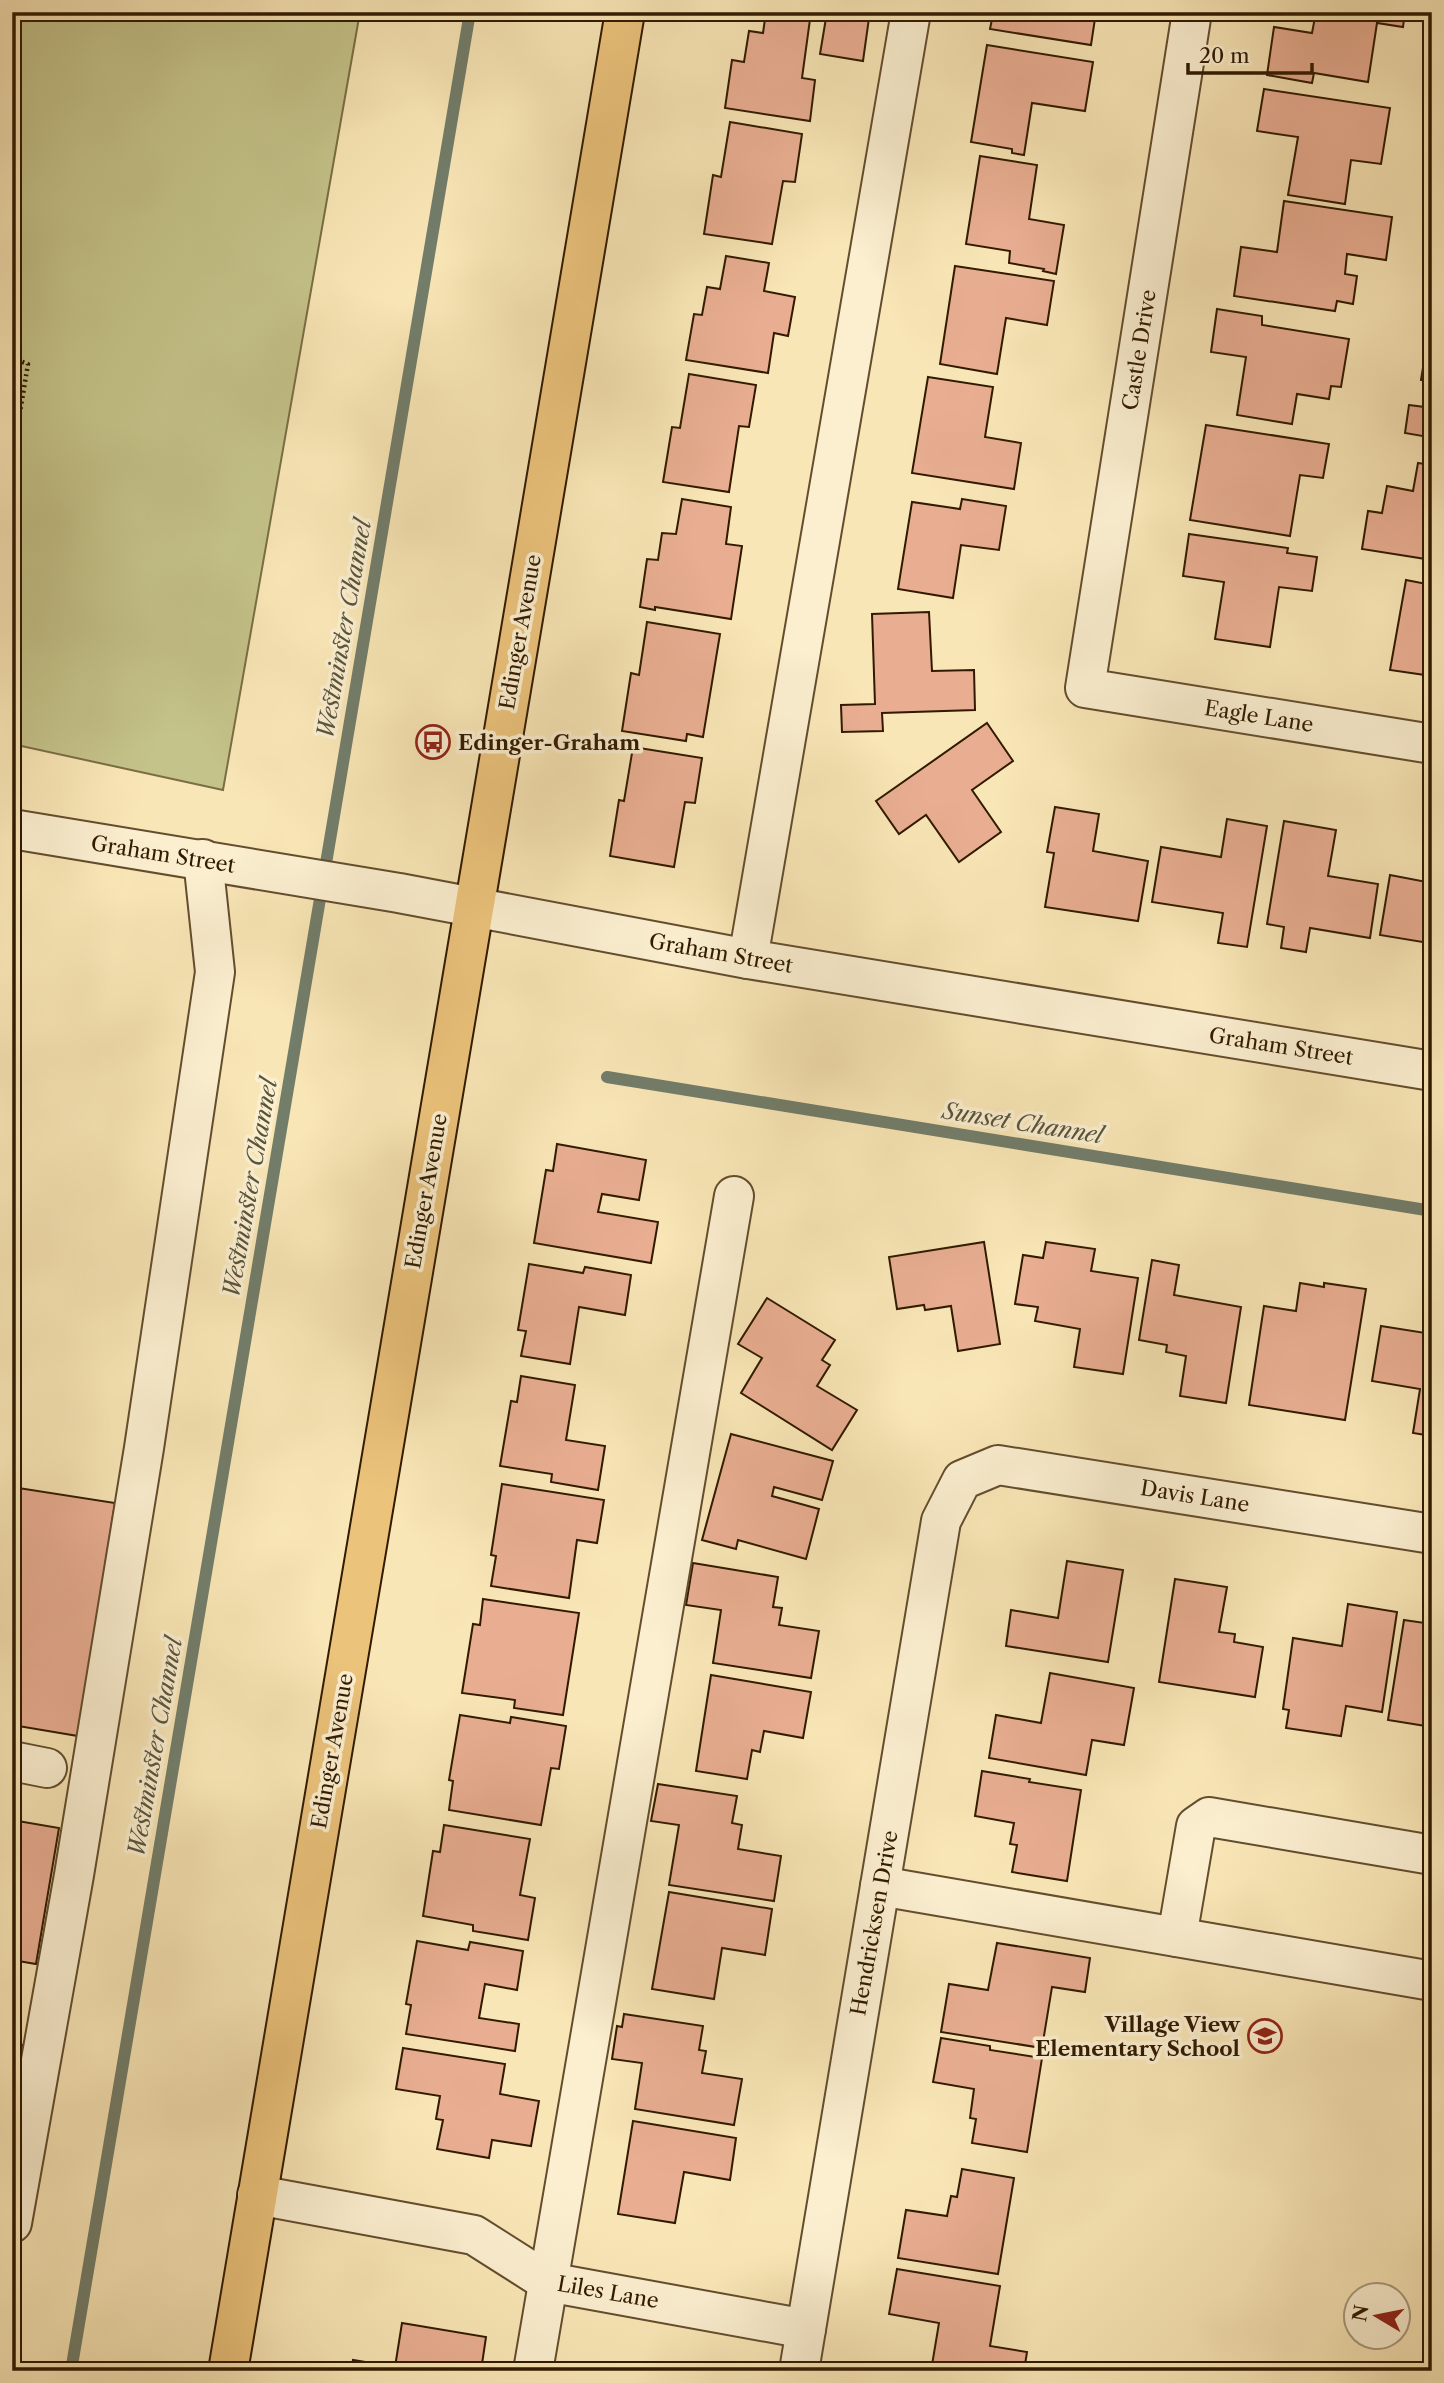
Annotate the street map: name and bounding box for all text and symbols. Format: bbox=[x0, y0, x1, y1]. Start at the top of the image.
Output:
scale bar bbox=[1188, 32, 1313, 76]
text: 20 m bbox=[1199, 43, 1250, 68]
street label: Castle Drive bbox=[1117, 288, 1161, 412]
water label: Westminster Channel bbox=[311, 514, 378, 741]
street label: Edinger Avenue bbox=[494, 552, 546, 712]
street label: Eagle Lane bbox=[1203, 695, 1315, 737]
bus stop icon: Edinger-Graham bbox=[414, 723, 452, 761]
place label: Edinger-Graham bbox=[458, 730, 640, 755]
street label: Graham Street bbox=[89, 830, 237, 878]
street label: Graham Street bbox=[647, 928, 795, 978]
street label: Graham Street bbox=[1207, 1022, 1355, 1070]
water label: Westminster Channel bbox=[217, 1073, 284, 1300]
water label: Sunset Channel bbox=[939, 1096, 1108, 1150]
street label: Edinger Avenue bbox=[400, 1111, 452, 1271]
street label: Davis Lane bbox=[1139, 1475, 1251, 1517]
water label: Westminster Channel bbox=[122, 1632, 189, 1859]
street label: Edinger Avenue bbox=[306, 1671, 358, 1831]
street label: Hendricksen Drive bbox=[845, 1828, 903, 2018]
place label: Village View Elementary School bbox=[1035, 2012, 1241, 2061]
school or university icon: Village View Elementary School bbox=[1246, 2017, 1284, 2055]
street label: Liles Lane bbox=[555, 2271, 661, 2313]
north arrow bbox=[1342, 2282, 1412, 2352]
text: N bbox=[1348, 2303, 1374, 2323]

